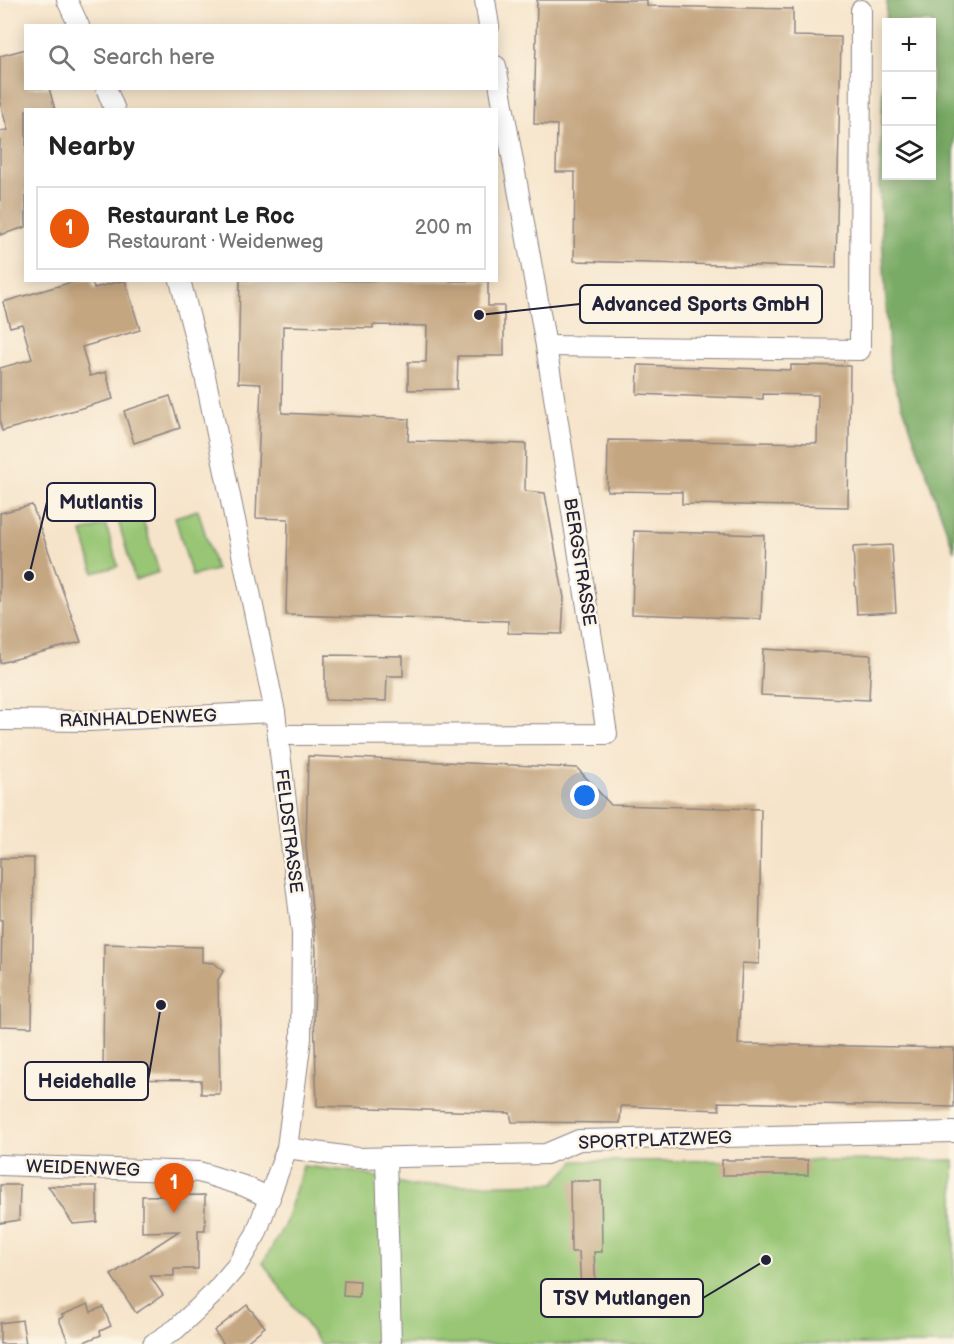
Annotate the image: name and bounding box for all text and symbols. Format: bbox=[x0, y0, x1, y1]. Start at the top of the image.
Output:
map controls bbox=[882, 18, 936, 180]
button: + bbox=[882, 18, 936, 72]
search box bbox=[24, 24, 498, 90]
icon: search bbox=[45, 41, 78, 74]
text: Search here bbox=[93, 44, 215, 71]
button: − bbox=[882, 72, 936, 126]
button: layers bbox=[882, 126, 936, 180]
text: Nearby bbox=[48, 132, 135, 163]
text: Restaurant Le Roc bbox=[107, 203, 295, 230]
text: 1 bbox=[65, 216, 74, 240]
text: 200 m bbox=[415, 216, 472, 240]
text: Restaurant · Weidenweg bbox=[107, 230, 324, 254]
callout: Advanced Sports GmbH bbox=[580, 285, 822, 323]
text: Advanced Sports GmbH bbox=[591, 293, 810, 317]
callout: Mutlantis bbox=[47, 483, 155, 521]
text: Mutlantis bbox=[59, 491, 143, 515]
street label: BERGSTRASSE bbox=[559, 497, 600, 628]
street label: RAINHALDENWEG bbox=[59, 705, 217, 732]
street label: FELDSTRASSE bbox=[270, 768, 307, 894]
your location bbox=[570, 781, 599, 810]
callout: Heidehalle bbox=[25, 1062, 148, 1100]
text: Heidehalle bbox=[38, 1070, 136, 1094]
street label: SPORTPLATZWEG bbox=[578, 1127, 732, 1154]
street label: WEIDENWEG bbox=[26, 1156, 140, 1181]
pin: 1 bbox=[154, 1164, 194, 1213]
callout: TSV Mutlangen bbox=[541, 1279, 703, 1317]
text: TSV Mutlangen bbox=[553, 1287, 691, 1311]

